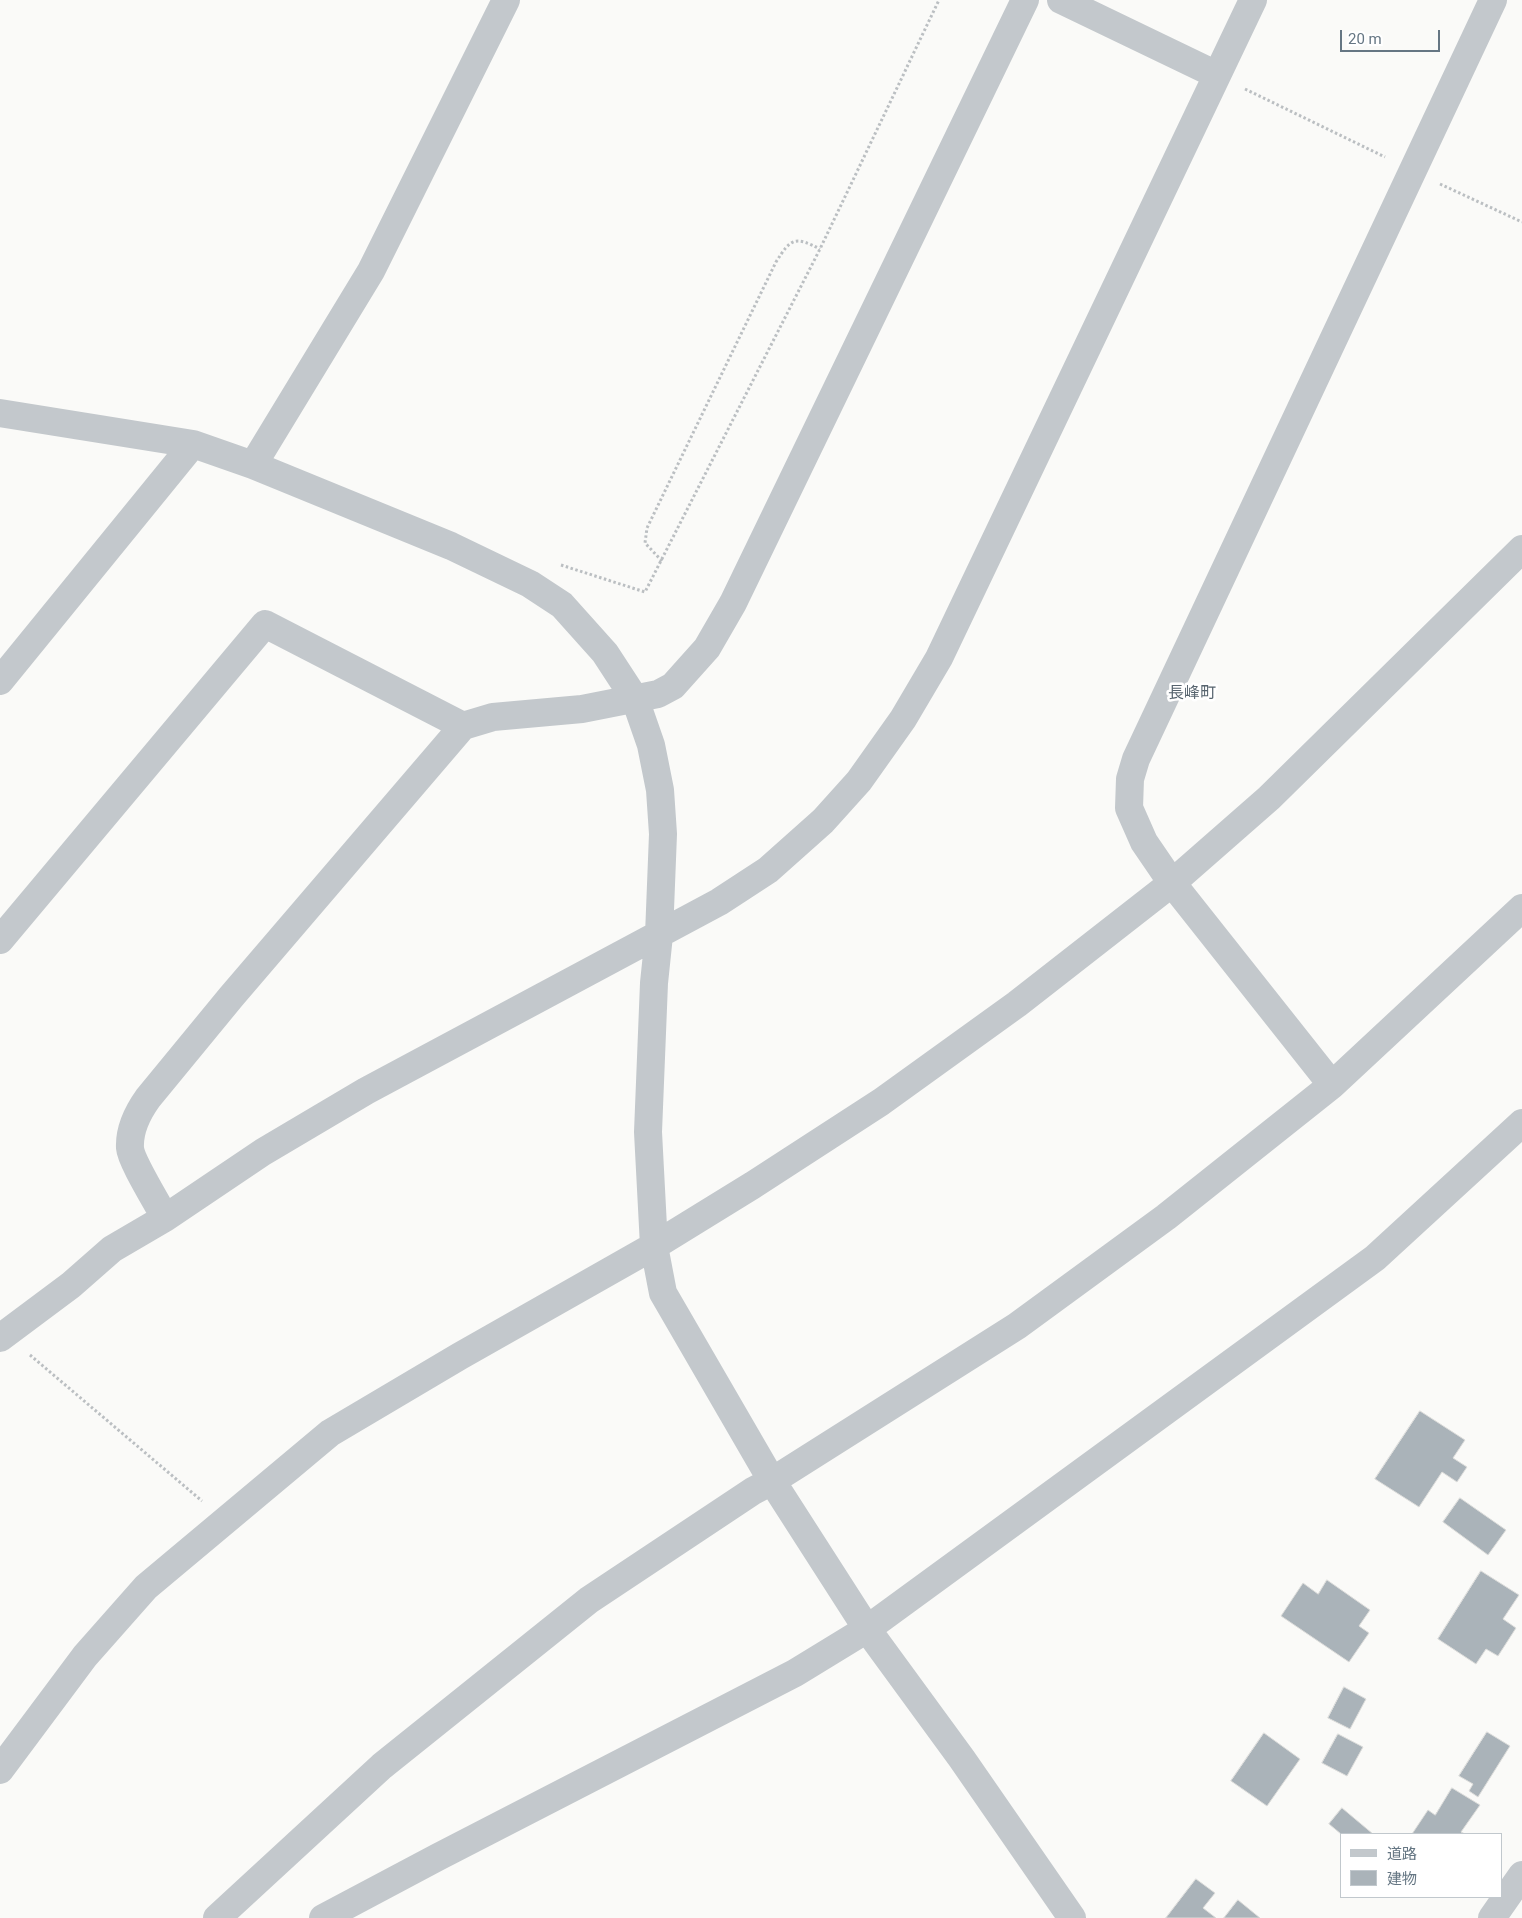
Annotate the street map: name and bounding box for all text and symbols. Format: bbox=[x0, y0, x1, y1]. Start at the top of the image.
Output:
scale bar bbox=[1342, 20, 1442, 52]
text: 20 m bbox=[1348, 30, 1382, 48]
district label: 長峰町 bbox=[1168, 684, 1216, 704]
legend bbox=[1340, 1833, 1502, 1898]
text: 道路 bbox=[1387, 1845, 1417, 1863]
text: 建物 bbox=[1387, 1870, 1417, 1888]

